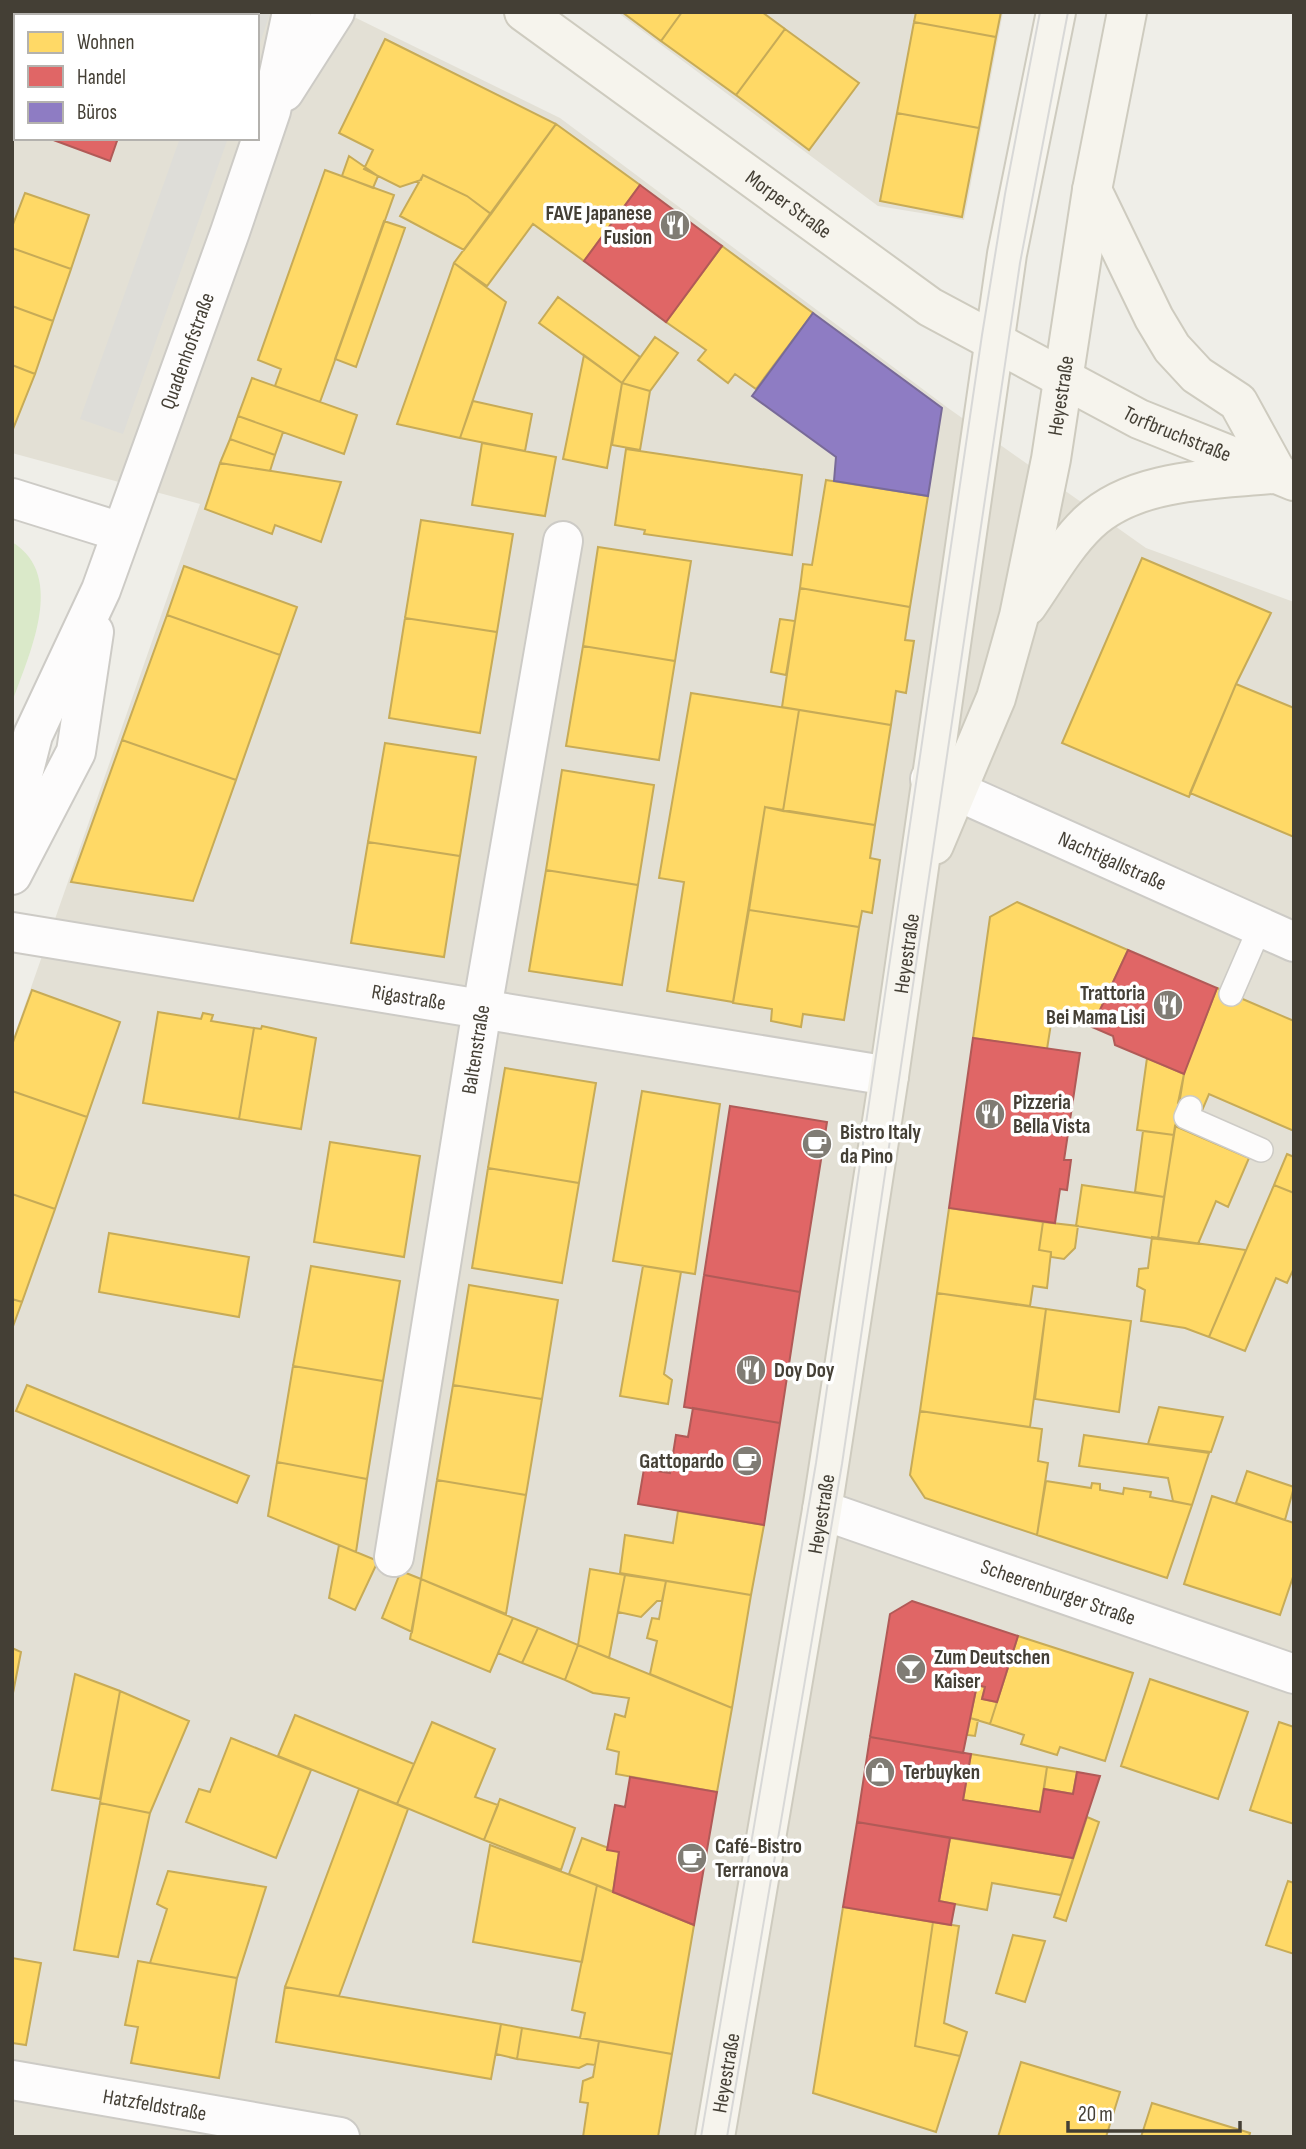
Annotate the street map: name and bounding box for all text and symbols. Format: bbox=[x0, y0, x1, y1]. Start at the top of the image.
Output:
legend bbox=[14, 14, 259, 140]
text: Wohnen bbox=[77, 30, 134, 55]
text: Handel bbox=[77, 65, 126, 90]
text: Büros bbox=[77, 100, 117, 125]
street label: Morper Straße bbox=[741, 165, 836, 244]
place label: FAVE Japanese Fusion bbox=[546, 201, 652, 250]
restaurant icon: FAVE Japanese Fusion bbox=[658, 208, 692, 242]
street label: Quadenhofstraße bbox=[155, 289, 220, 413]
street label: Heyestraße bbox=[1042, 354, 1079, 437]
street label: Torfbruchstraße bbox=[1119, 400, 1235, 467]
street label: Nachtigallstraße bbox=[1055, 826, 1170, 896]
street label: Heyestraße bbox=[889, 912, 925, 995]
street label: Rigastraße bbox=[370, 979, 448, 1016]
place label: Trattoria Bei Mama Lisi bbox=[1046, 981, 1145, 1030]
restaurant icon: Trattoria Bei Mama Lisi bbox=[1151, 988, 1185, 1022]
street label: Baltenstraße bbox=[456, 1003, 495, 1096]
place label: Pizzeria Bella Vista bbox=[1013, 1090, 1090, 1139]
restaurant icon: Pizzeria Bella Vista bbox=[973, 1097, 1007, 1131]
place label: Bistro Italy da Pino bbox=[840, 1120, 921, 1169]
cafe icon: Bistro Italy da Pino bbox=[800, 1127, 834, 1161]
restaurant icon: Doy Doy bbox=[734, 1353, 768, 1387]
place label: Doy Doy bbox=[774, 1358, 835, 1383]
cafe icon: Gattopardo bbox=[730, 1444, 764, 1478]
place label: Gattopardo bbox=[639, 1449, 724, 1474]
street label: Heyestraße bbox=[802, 1472, 840, 1556]
street label: Scheerenburger Straße bbox=[978, 1554, 1139, 1630]
place label: Zum Deutschen Kaiser bbox=[934, 1645, 1050, 1694]
bar icon: Zum Deutschen Kaiser bbox=[894, 1652, 928, 1686]
shop icon: Terbuyken bbox=[863, 1755, 897, 1789]
place label: Terbuyken bbox=[903, 1760, 980, 1785]
place label: Café-Bistro Terranova bbox=[715, 1834, 802, 1883]
cafe icon: Café-Bistro Terranova bbox=[675, 1841, 709, 1875]
street label: Heyestraße bbox=[707, 2031, 745, 2115]
street label: Hatzfeldstraße bbox=[101, 2084, 209, 2126]
scale bar bbox=[1068, 2090, 1240, 2134]
text: 20 m bbox=[1078, 2102, 1113, 2127]

